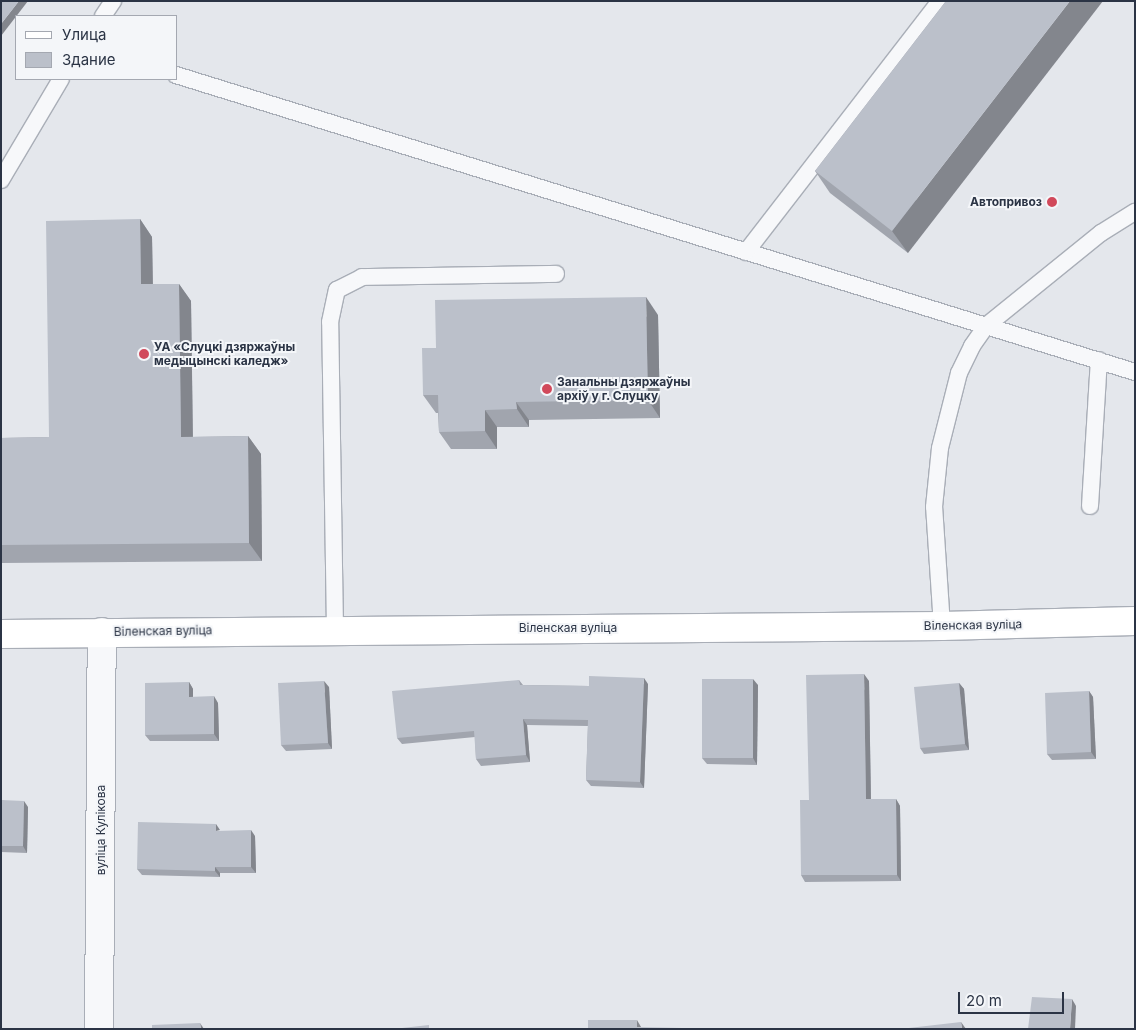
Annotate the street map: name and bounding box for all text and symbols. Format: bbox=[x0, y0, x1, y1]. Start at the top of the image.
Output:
legend bbox=[15, 15, 178, 80]
text: Улица bbox=[62, 25, 106, 44]
text: Здание bbox=[62, 50, 116, 69]
place label: Автопривоз bbox=[970, 195, 1042, 209]
marker: Автопривоз bbox=[1046, 196, 1058, 208]
place label: УА «Слуцкі дзяржаўны медыцынскі каледж» bbox=[154, 340, 295, 368]
marker: УА «Слуцкі дзяржаўны медыцынскі каледж» bbox=[138, 348, 150, 360]
place label: Занальны дзяржаўны архіў у г. Слуцку bbox=[557, 375, 690, 403]
marker: Занальны дзяржаўны архіў у г. Слуцку bbox=[541, 383, 553, 395]
street label: Віленская вуліца bbox=[924, 617, 1022, 633]
street label: Віленская вуліца bbox=[519, 621, 617, 635]
street label: Віленская вуліца bbox=[114, 623, 212, 639]
street label: вуліца Кулікова bbox=[94, 785, 108, 875]
scale bar bbox=[961, 982, 1067, 1014]
text: 20 m bbox=[966, 991, 1002, 1010]

